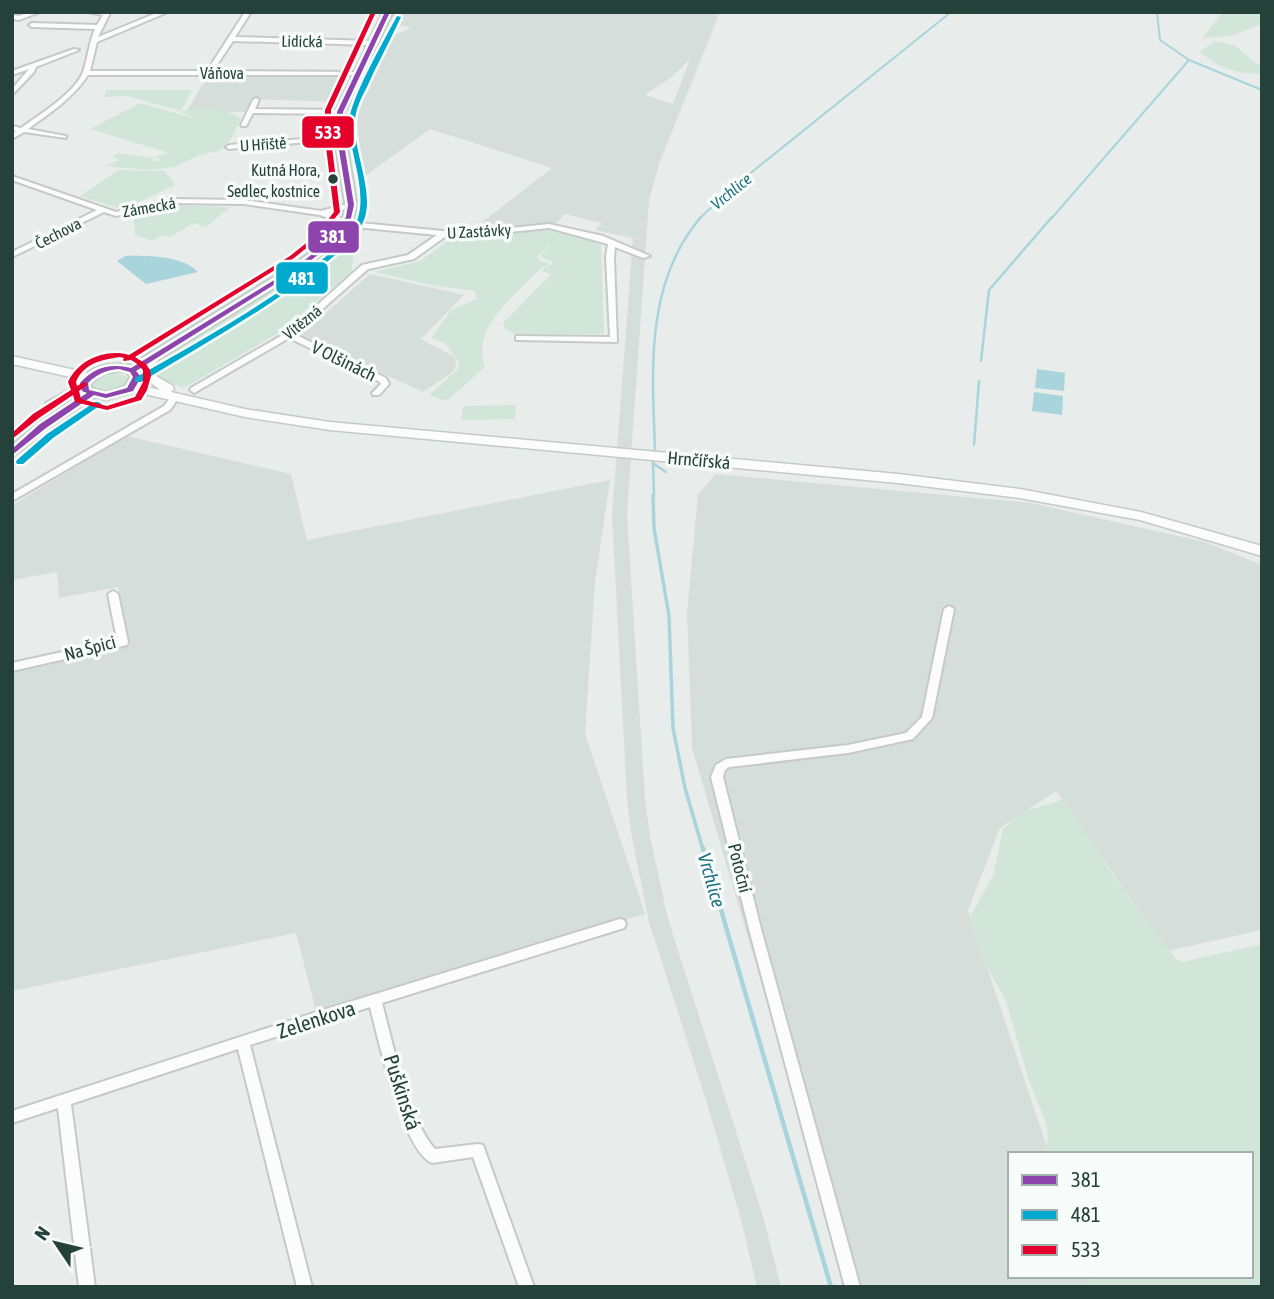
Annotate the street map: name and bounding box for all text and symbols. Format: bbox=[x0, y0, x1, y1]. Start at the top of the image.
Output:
street label: Lidická bbox=[281, 32, 323, 50]
street label: Váňova bbox=[200, 64, 244, 82]
line badge: 533 bbox=[301, 115, 355, 149]
text: 533 bbox=[315, 121, 341, 143]
street label: U Hřiště bbox=[239, 133, 287, 155]
place label: Kutná Hora, Sedlec, kostnice bbox=[227, 161, 320, 200]
water label: Vrchlice bbox=[707, 169, 755, 213]
marker: Kutná Hora, Sedlec, kostnice bbox=[326, 172, 340, 186]
street label: Zámecká bbox=[121, 193, 177, 221]
street label: Čechova bbox=[32, 214, 84, 252]
line badge: 381 bbox=[307, 220, 360, 254]
street label: U Zastávky bbox=[446, 220, 512, 243]
text: 381 bbox=[320, 225, 346, 247]
line badge: 481 bbox=[275, 261, 329, 295]
text: 481 bbox=[288, 267, 315, 289]
street label: Vítězná bbox=[279, 301, 325, 343]
street label: V Olšinách bbox=[308, 336, 380, 386]
street label: Hrnčířská bbox=[667, 447, 731, 473]
street label: Na Špici bbox=[62, 631, 118, 665]
street label: Potoční bbox=[724, 841, 756, 895]
water label: Vrchlice bbox=[694, 850, 730, 910]
street label: Zelenkova bbox=[274, 995, 358, 1043]
street label: Puškinská bbox=[380, 1051, 426, 1133]
legend bbox=[1008, 1152, 1253, 1278]
text: 381 bbox=[1071, 1167, 1101, 1191]
text: 481 bbox=[1071, 1202, 1101, 1226]
north arrow bbox=[21, 1208, 91, 1278]
text: N bbox=[30, 1222, 54, 1244]
text: 533 bbox=[1071, 1237, 1101, 1261]

